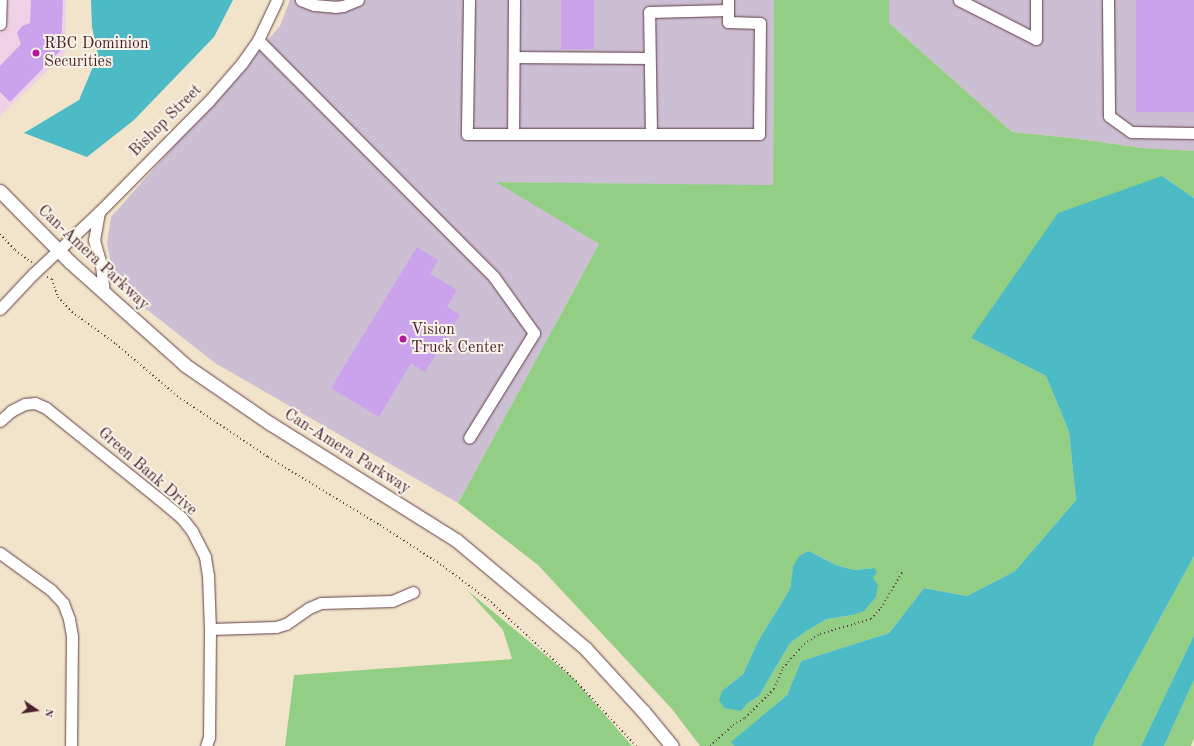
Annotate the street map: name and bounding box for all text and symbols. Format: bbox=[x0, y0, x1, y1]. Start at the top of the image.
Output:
place label: RBC Dominion Securities bbox=[44, 34, 149, 72]
marker: RBC Dominion Securities bbox=[31, 48, 41, 58]
street label: Bishop Street bbox=[126, 81, 206, 161]
street label: Can-Amera Parkway bbox=[33, 201, 153, 315]
place label: Vision Truck Center bbox=[411, 320, 504, 358]
marker: Vision Truck Center bbox=[398, 334, 408, 344]
street label: Can-Amera Parkway bbox=[280, 405, 414, 499]
street label: Green Bank Drive bbox=[94, 424, 200, 520]
north arrow bbox=[16, 690, 56, 730]
text: N bbox=[42, 707, 54, 718]

